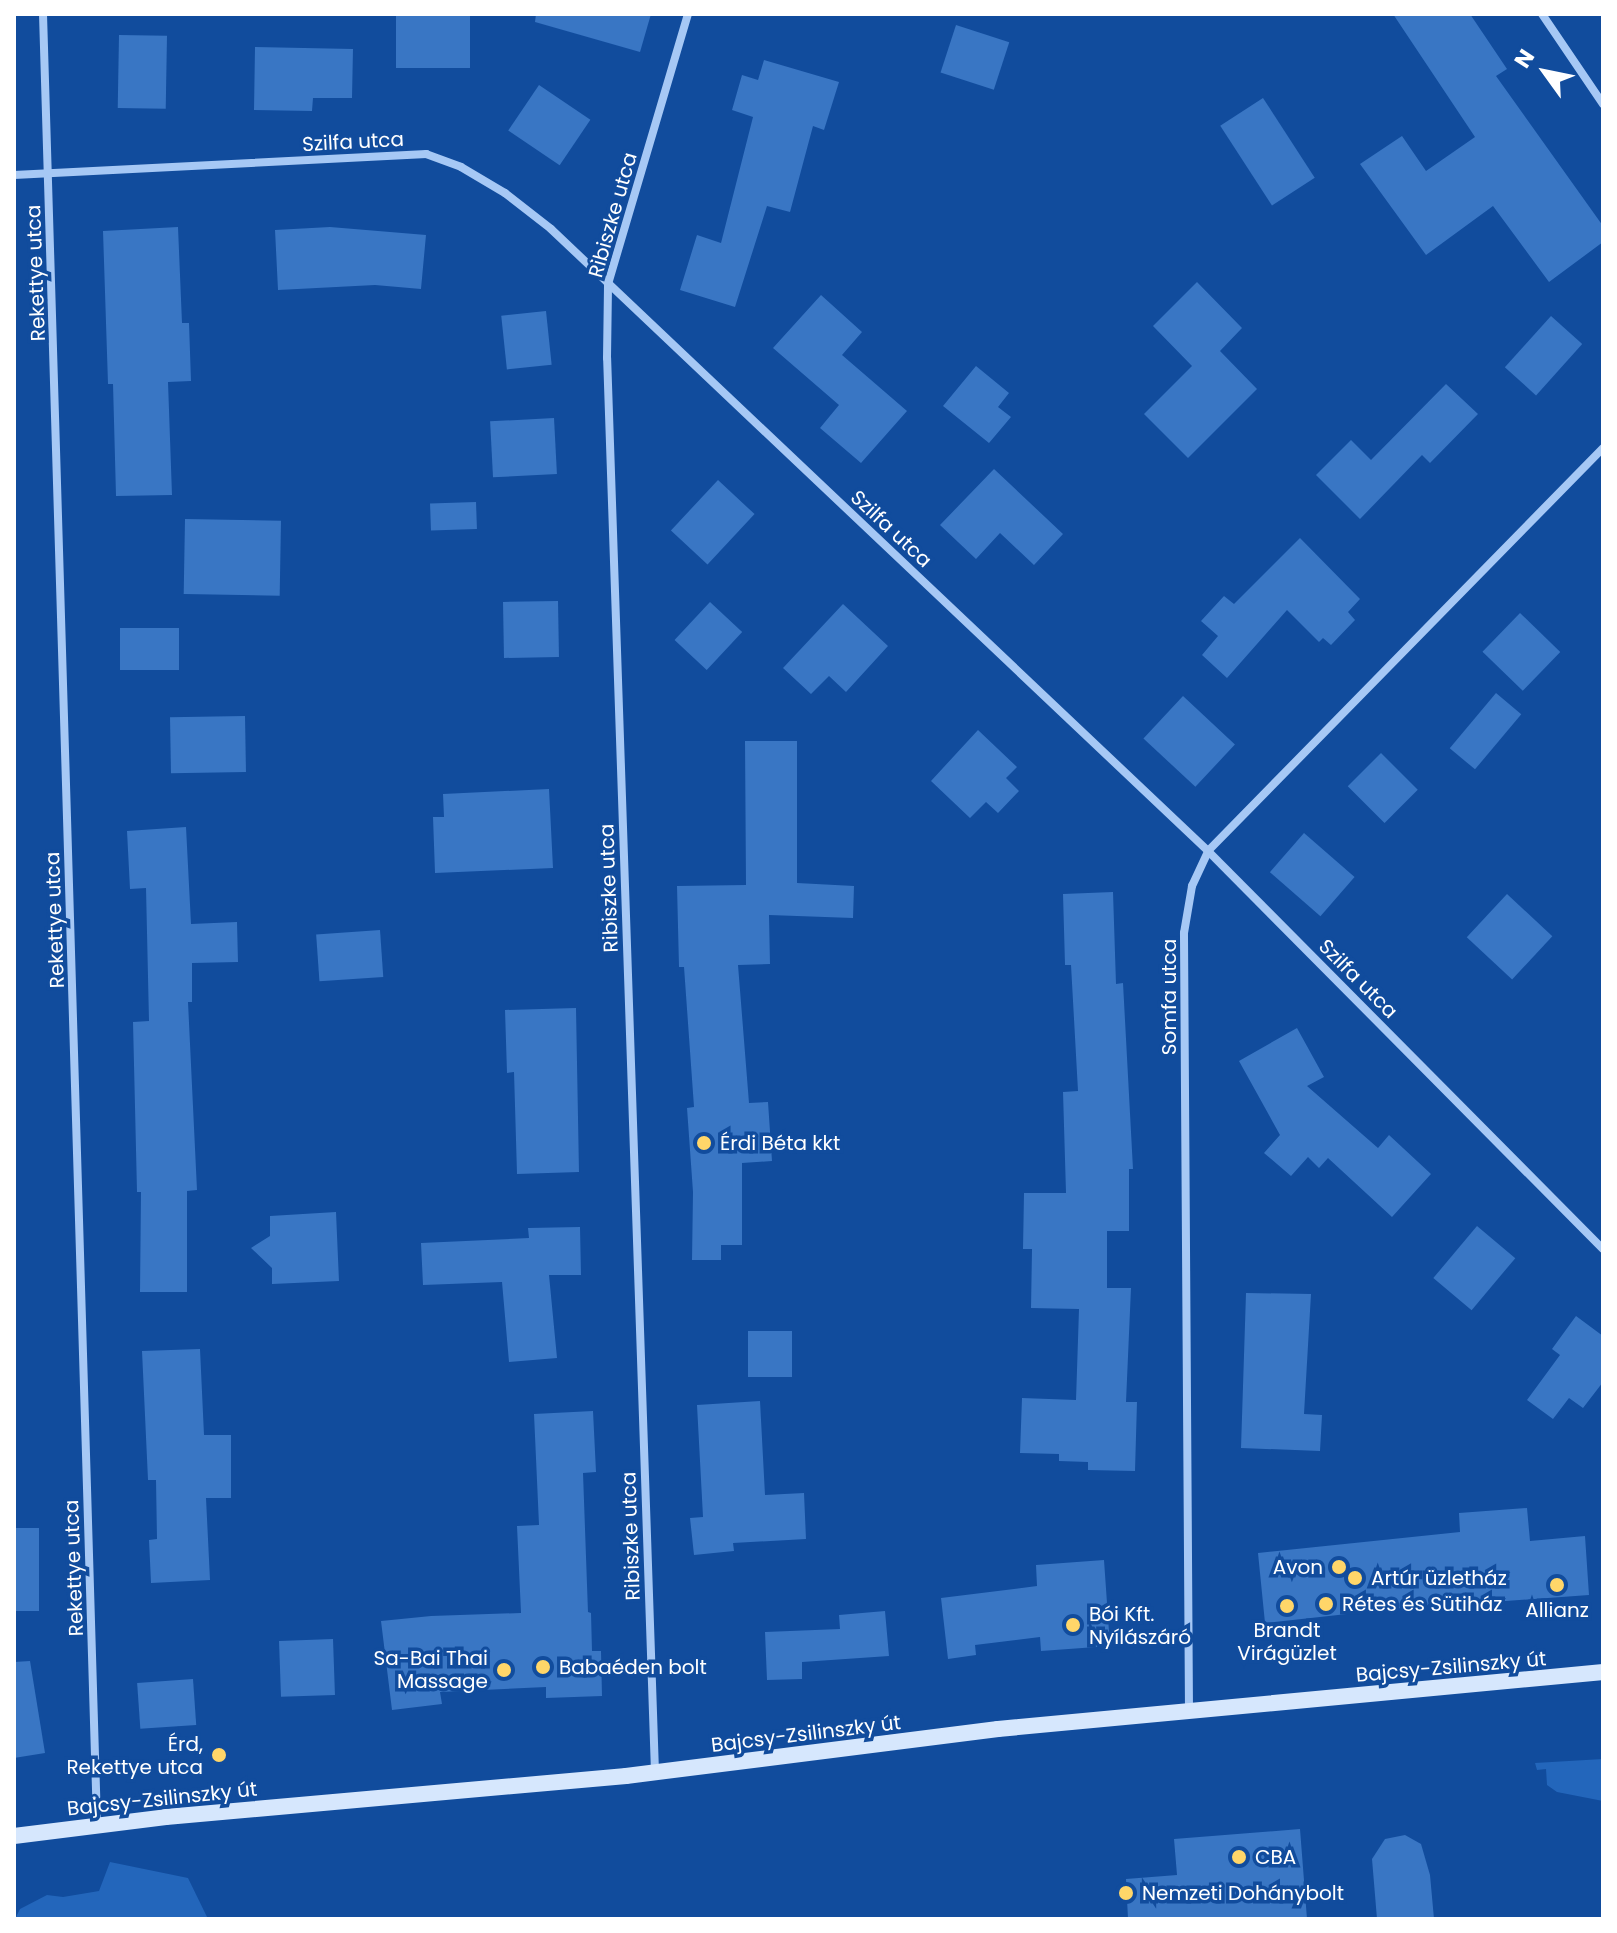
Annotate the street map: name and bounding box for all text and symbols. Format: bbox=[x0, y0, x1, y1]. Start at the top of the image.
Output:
north arrow bbox=[1505, 32, 1585, 112]
text: N bbox=[1507, 43, 1542, 74]
street label: Szilfa utca bbox=[302, 127, 404, 157]
street label: Ribiszke utca bbox=[584, 150, 642, 280]
street label: Rekettye utca bbox=[22, 204, 50, 342]
street label: Szilfa utca bbox=[846, 485, 936, 573]
street label: Ribiszke utca bbox=[595, 823, 623, 953]
street label: Rekettye utca bbox=[41, 851, 69, 989]
street label: Szilfa utca bbox=[1314, 935, 1402, 1023]
street label: Somfa utca bbox=[1157, 939, 1181, 1055]
place label: Érdi Béta kkt bbox=[720, 1131, 840, 1155]
marker: Érdi Béta kkt bbox=[695, 1134, 713, 1152]
street label: Ribiszke utca bbox=[617, 1471, 645, 1601]
street label: Rekettye utca bbox=[60, 1499, 88, 1637]
place label: Avon bbox=[1273, 1555, 1323, 1579]
marker: Avon bbox=[1330, 1558, 1348, 1576]
place label: Artúr üzletház bbox=[1371, 1566, 1507, 1590]
marker: Artúr üzletház bbox=[1346, 1569, 1364, 1587]
marker: Allianz bbox=[1548, 1576, 1566, 1594]
place label: Rétes és Sütiház bbox=[1342, 1592, 1502, 1616]
marker: Rétes és Sütiház bbox=[1317, 1595, 1335, 1613]
marker: Brandt Virágüzlet bbox=[1278, 1597, 1296, 1615]
place label: Allianz bbox=[1525, 1598, 1589, 1622]
place label: Bói Kft. Nyílászáró bbox=[1089, 1602, 1191, 1649]
marker: Bói Kft. Nyílászáró bbox=[1064, 1616, 1082, 1634]
place label: Brandt Virágüzlet bbox=[1237, 1618, 1337, 1665]
place label: Sa-Bai Thai Massage bbox=[374, 1646, 488, 1693]
street label: Bajcsy-Zsilinszky út bbox=[1355, 1647, 1547, 1687]
place label: Babaéden bolt bbox=[559, 1655, 707, 1679]
marker: Babaéden bolt bbox=[534, 1658, 552, 1676]
marker: Sa-Bai Thai Massage bbox=[495, 1661, 513, 1679]
street label: Bajcsy-Zsilinszky út bbox=[710, 1710, 902, 1758]
place label: Érd, Rekettye utca bbox=[66, 1732, 203, 1779]
marker: Érd, Rekettye utca bbox=[210, 1746, 228, 1764]
street label: Bajcsy-Zsilinszky út bbox=[66, 1777, 258, 1821]
place label: CBA bbox=[1255, 1845, 1296, 1869]
marker: CBA bbox=[1230, 1848, 1248, 1866]
place label: Nemzeti Dohánybolt bbox=[1142, 1881, 1344, 1905]
marker: Nemzeti Dohánybolt bbox=[1117, 1884, 1135, 1902]

